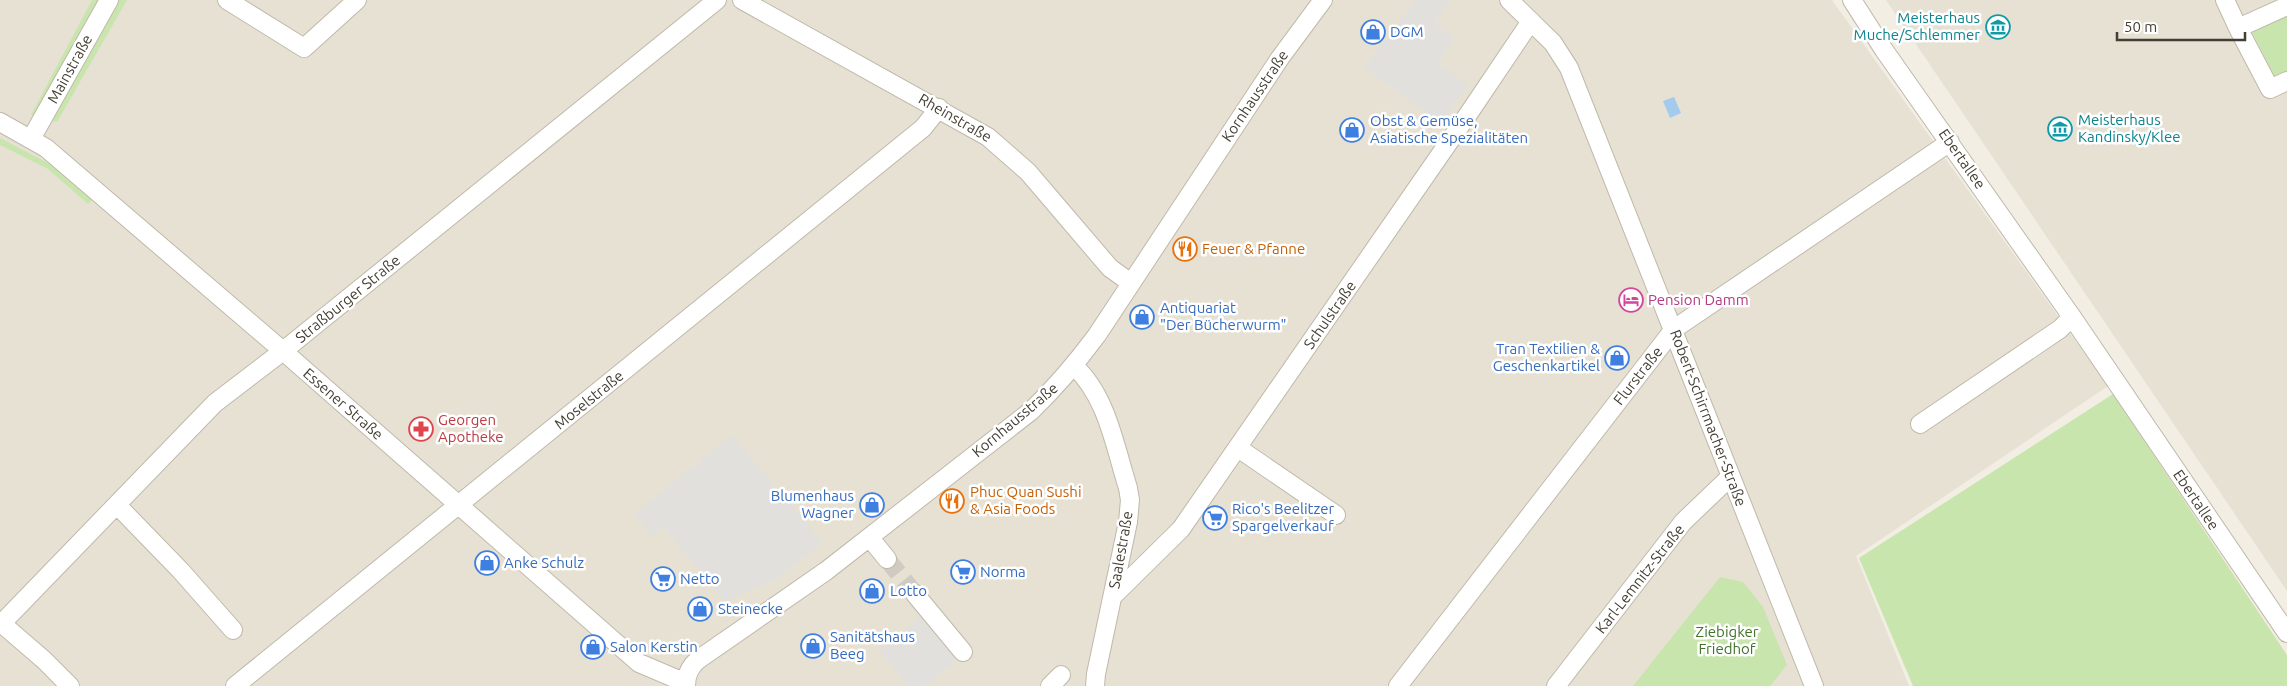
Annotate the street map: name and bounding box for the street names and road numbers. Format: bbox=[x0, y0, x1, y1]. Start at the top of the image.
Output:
street label: Mainstraße bbox=[44, 31, 95, 106]
street label: Kornhausstraße bbox=[1218, 47, 1291, 145]
street label: Rheinstraße bbox=[916, 90, 995, 145]
street label: Ebertallee bbox=[1936, 126, 1989, 192]
street label: Straßburger Straße bbox=[292, 251, 403, 346]
street label: Schulstraße bbox=[1300, 277, 1359, 352]
street label: Robert-Schirrmacher-Straße bbox=[1667, 327, 1750, 509]
street label: Flurstraße bbox=[1610, 343, 1666, 408]
street label: Essener Straße bbox=[300, 364, 387, 443]
street label: Moselstraße bbox=[551, 367, 627, 433]
street label: Kornhausstraße bbox=[968, 379, 1061, 460]
street label: Ebertallee bbox=[2170, 466, 2223, 533]
street label: Saalestraße bbox=[1105, 510, 1136, 590]
street label: Karl-Lemnitz-Straße bbox=[1592, 521, 1687, 637]

